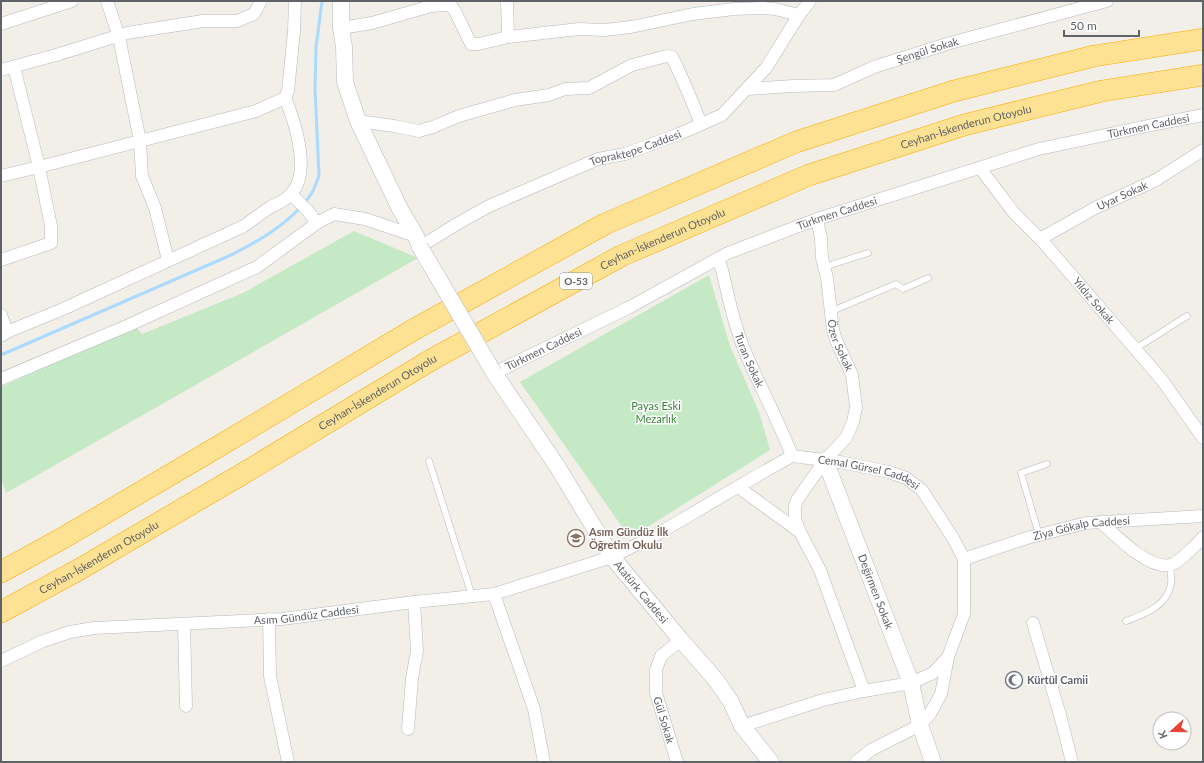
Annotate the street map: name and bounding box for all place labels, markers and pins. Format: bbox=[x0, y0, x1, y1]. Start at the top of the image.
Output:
place label: Asım Gündüz İlk Öğretim Okulu bbox=[588, 525, 669, 551]
school or university icon: Asım Gündüz İlk Öğretim Okulu bbox=[566, 528, 586, 548]
mosque icon: Kürtül Camii bbox=[1004, 670, 1024, 690]
place label: Kürtül Camii bbox=[1027, 673, 1088, 686]

